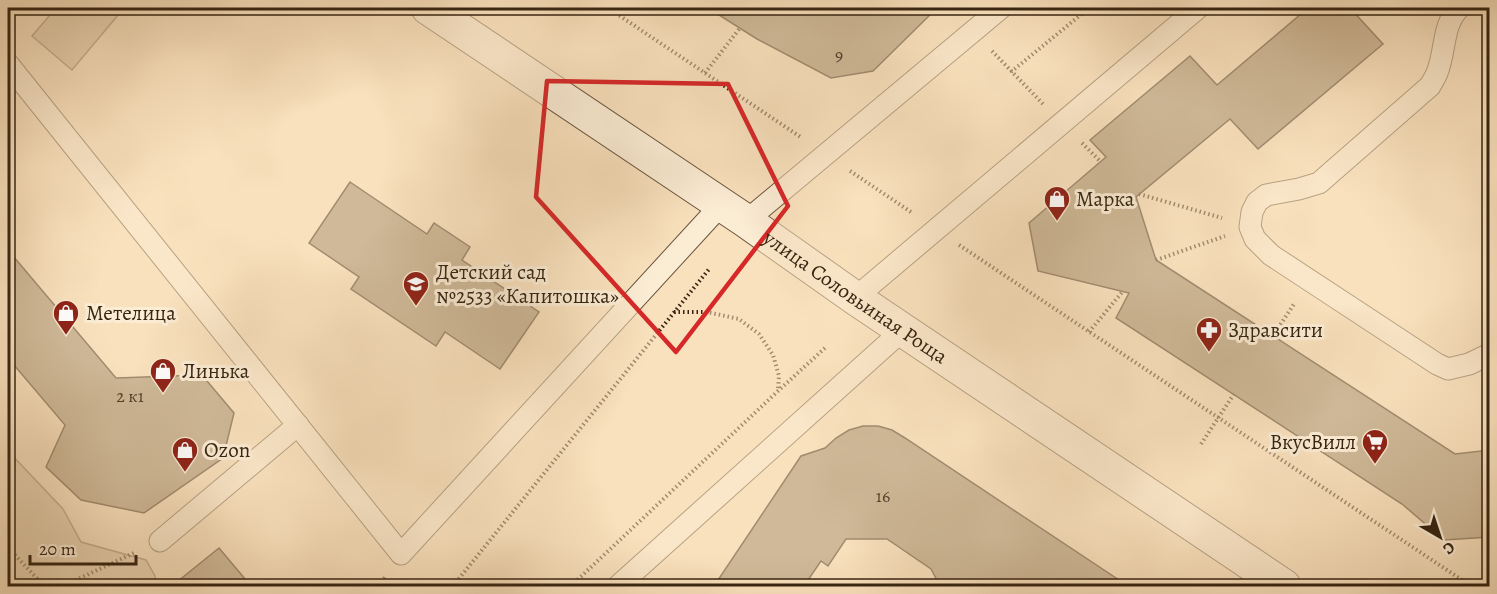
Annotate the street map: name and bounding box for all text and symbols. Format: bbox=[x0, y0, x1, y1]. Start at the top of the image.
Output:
house number: 9 bbox=[835, 43, 843, 67]
shop icon: Марка bbox=[1042, 184, 1072, 222]
place label: Марка bbox=[1076, 185, 1135, 213]
street label: улица Соловьиная Роща bbox=[757, 223, 953, 371]
place label: Детский сад №2533 «Капитошка» bbox=[436, 258, 619, 310]
school or university icon: Детский сад №2533 «Капитошка» bbox=[401, 269, 431, 307]
shop icon: Метелица bbox=[51, 298, 81, 336]
place label: Метелица bbox=[86, 299, 176, 327]
pharmacy icon: Здравсити bbox=[1194, 315, 1224, 353]
place label: Здравсити bbox=[1228, 316, 1323, 344]
shop icon: Линька bbox=[148, 356, 178, 394]
place label: Линька bbox=[182, 357, 250, 385]
house number: 2 к1 bbox=[116, 384, 144, 408]
supermarket icon: ВкусВилл bbox=[1360, 427, 1390, 465]
place label: ВкусВилл bbox=[1270, 428, 1356, 456]
shop icon: Ozon bbox=[170, 435, 200, 473]
place label: Ozon bbox=[204, 436, 250, 464]
house number: 16 bbox=[876, 484, 890, 508]
north arrow bbox=[1410, 507, 1470, 567]
scale bar bbox=[30, 528, 136, 566]
text: С bbox=[1438, 536, 1460, 560]
text: 20 m bbox=[39, 537, 76, 561]

